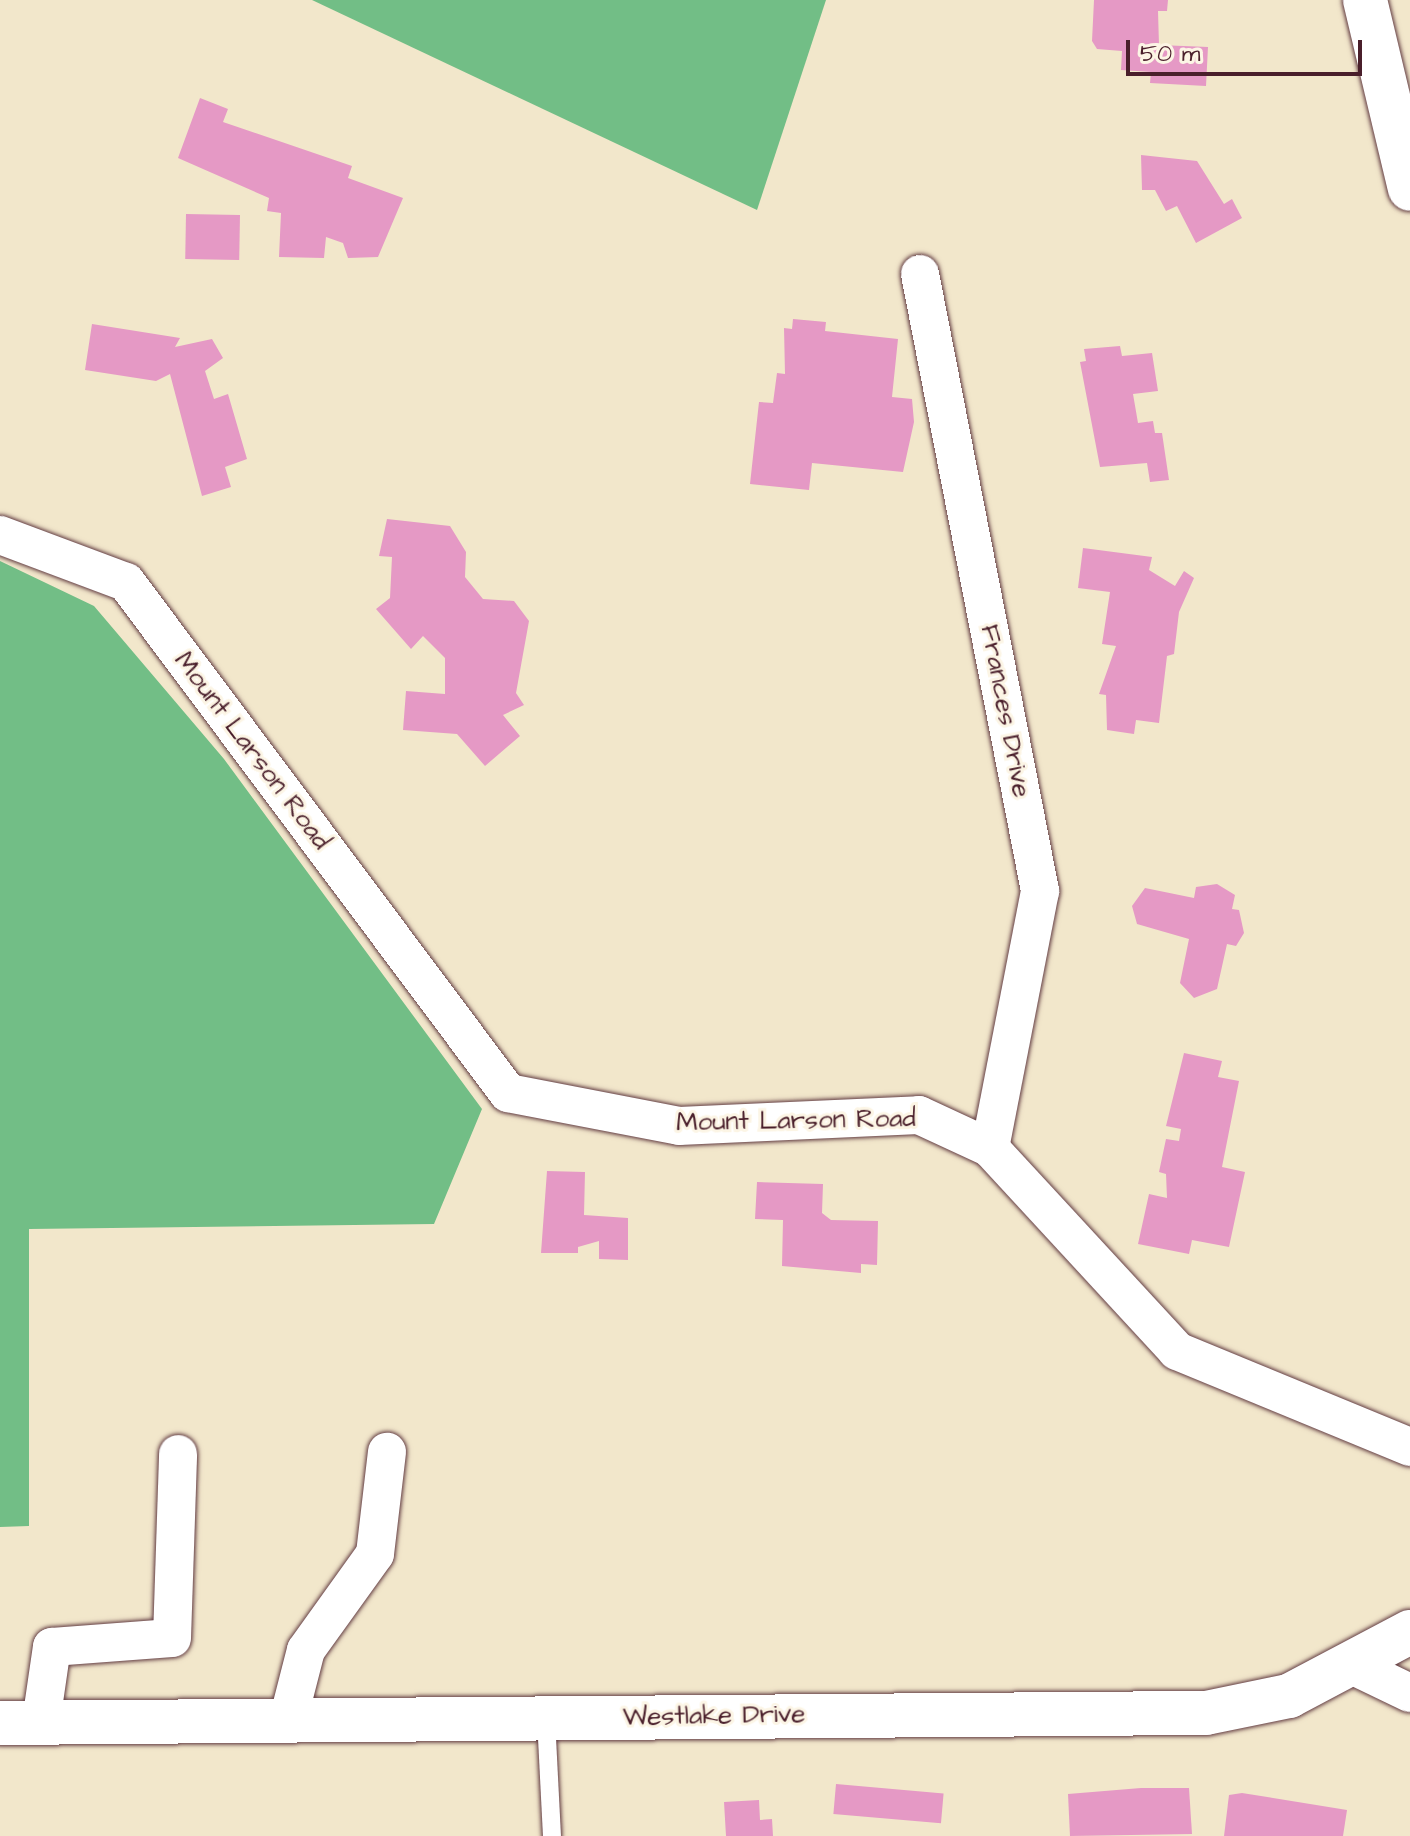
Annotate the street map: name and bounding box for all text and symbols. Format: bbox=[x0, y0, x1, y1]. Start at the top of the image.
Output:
scale bar bbox=[1130, 24, 1366, 74]
text: 50 m bbox=[1140, 37, 1200, 71]
street label: Frances Drive bbox=[973, 622, 1037, 800]
street label: Mount Larson Road bbox=[167, 646, 337, 856]
street label: Mount Larson Road bbox=[676, 1103, 916, 1139]
street label: Westlake Drive bbox=[622, 1699, 806, 1733]

